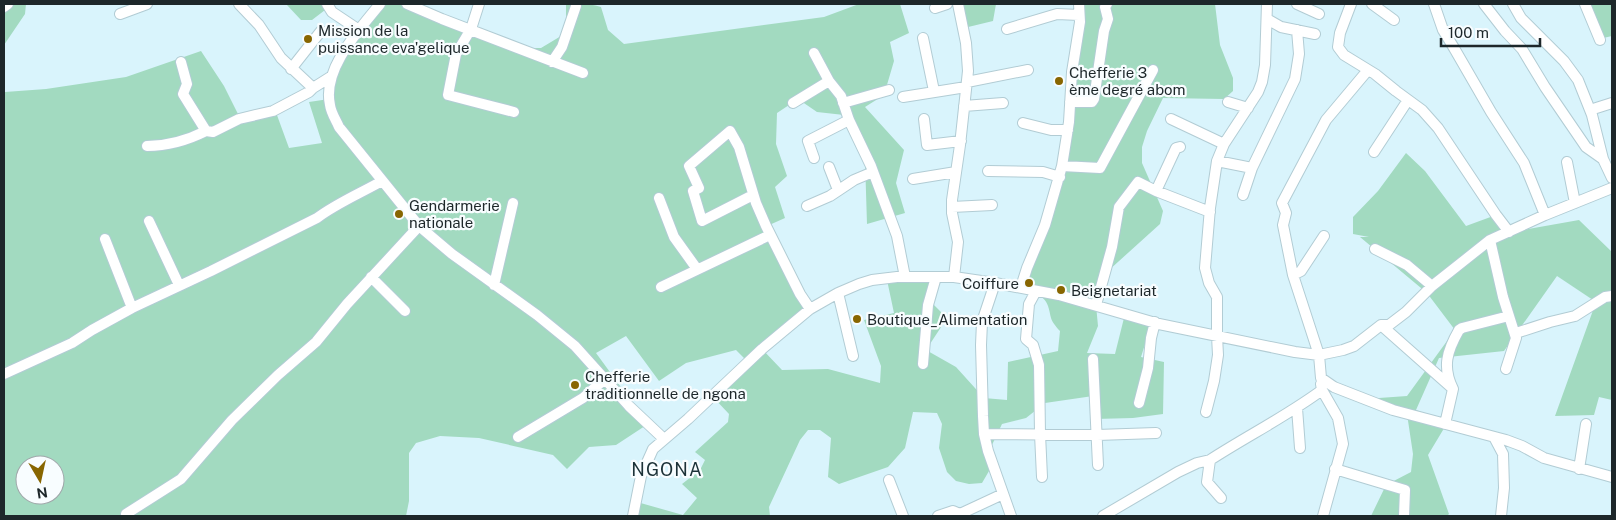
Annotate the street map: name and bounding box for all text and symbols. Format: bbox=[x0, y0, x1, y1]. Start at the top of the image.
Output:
scale bar bbox=[1441, 15, 1540, 47]
place label: Mission de la puissance eva'gelique bbox=[318, 22, 470, 56]
text: 100 m bbox=[1448, 24, 1489, 41]
marker: Mission de la puissance eva'gelique bbox=[302, 33, 314, 45]
place label: Chefferie 3 ème degré abom bbox=[1069, 64, 1186, 98]
marker: Chefferie 3 ème degré abom bbox=[1053, 75, 1065, 87]
place label: Gendarmerie nationale bbox=[409, 197, 500, 231]
marker: Gendarmerie nationale bbox=[393, 208, 405, 220]
place label: Coiffure bbox=[962, 275, 1019, 292]
marker: Coiffure bbox=[1023, 277, 1035, 289]
place label: Beignetariat bbox=[1071, 282, 1157, 299]
marker: Beignetariat bbox=[1055, 284, 1067, 296]
place label: Boutique_Alimentation bbox=[867, 311, 1027, 328]
marker: Boutique_Alimentation bbox=[851, 313, 863, 325]
place label: Chefferie traditionnelle de ngona bbox=[585, 368, 746, 402]
marker: Chefferie traditionnelle de ngona bbox=[569, 379, 581, 391]
north arrow bbox=[15, 455, 65, 505]
district label: NGONA bbox=[631, 459, 703, 480]
text: N bbox=[35, 484, 49, 502]

